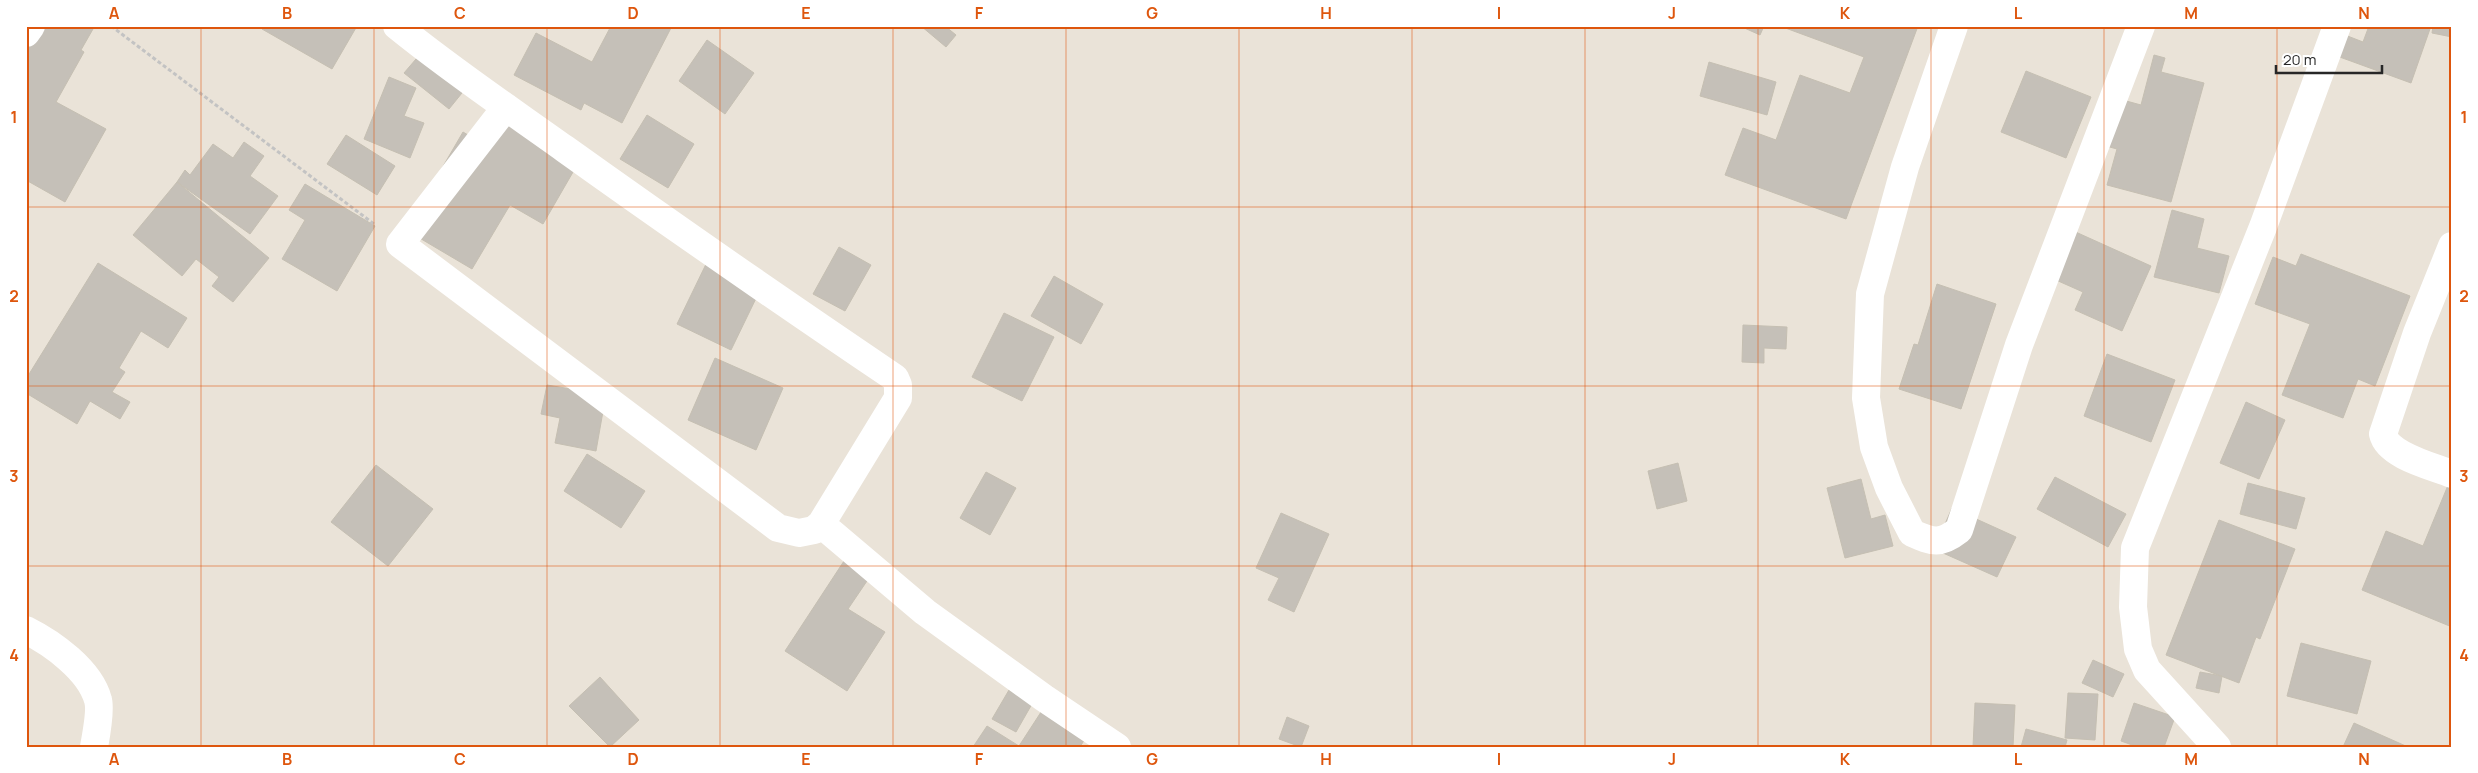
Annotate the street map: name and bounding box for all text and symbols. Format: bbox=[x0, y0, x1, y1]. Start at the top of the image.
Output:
text: A bbox=[109, 2, 120, 24]
text: B bbox=[282, 2, 292, 24]
text: C bbox=[454, 2, 466, 24]
text: D bbox=[627, 2, 639, 24]
text: E bbox=[801, 2, 811, 24]
text: F bbox=[975, 2, 984, 24]
text: G bbox=[1146, 2, 1158, 24]
text: H bbox=[1320, 2, 1332, 24]
text: I bbox=[1497, 2, 1501, 24]
text: J bbox=[1668, 2, 1676, 24]
text: K bbox=[1840, 2, 1851, 24]
text: L bbox=[2014, 2, 2023, 24]
text: M bbox=[2184, 2, 2198, 24]
text: N bbox=[2358, 2, 2370, 24]
scale bar bbox=[2276, 42, 2382, 74]
text: 20 m bbox=[2283, 49, 2316, 70]
text: 1 bbox=[10, 106, 18, 128]
text: 1 bbox=[2460, 106, 2468, 128]
text: 2 bbox=[9, 285, 19, 307]
text: 2 bbox=[2459, 285, 2469, 307]
text: 3 bbox=[9, 465, 19, 487]
text: 3 bbox=[2459, 465, 2469, 487]
text: 4 bbox=[9, 644, 19, 666]
text: 4 bbox=[2459, 644, 2469, 666]
text: A bbox=[109, 748, 120, 770]
text: B bbox=[282, 748, 292, 770]
text: C bbox=[454, 748, 466, 770]
text: D bbox=[627, 748, 639, 770]
text: E bbox=[801, 748, 811, 770]
text: F bbox=[975, 748, 984, 770]
text: G bbox=[1146, 748, 1158, 770]
text: H bbox=[1320, 748, 1332, 770]
text: I bbox=[1497, 748, 1501, 770]
text: J bbox=[1668, 748, 1676, 770]
text: K bbox=[1840, 748, 1851, 770]
text: L bbox=[2014, 748, 2023, 770]
text: M bbox=[2184, 748, 2198, 770]
text: N bbox=[2358, 748, 2370, 770]

